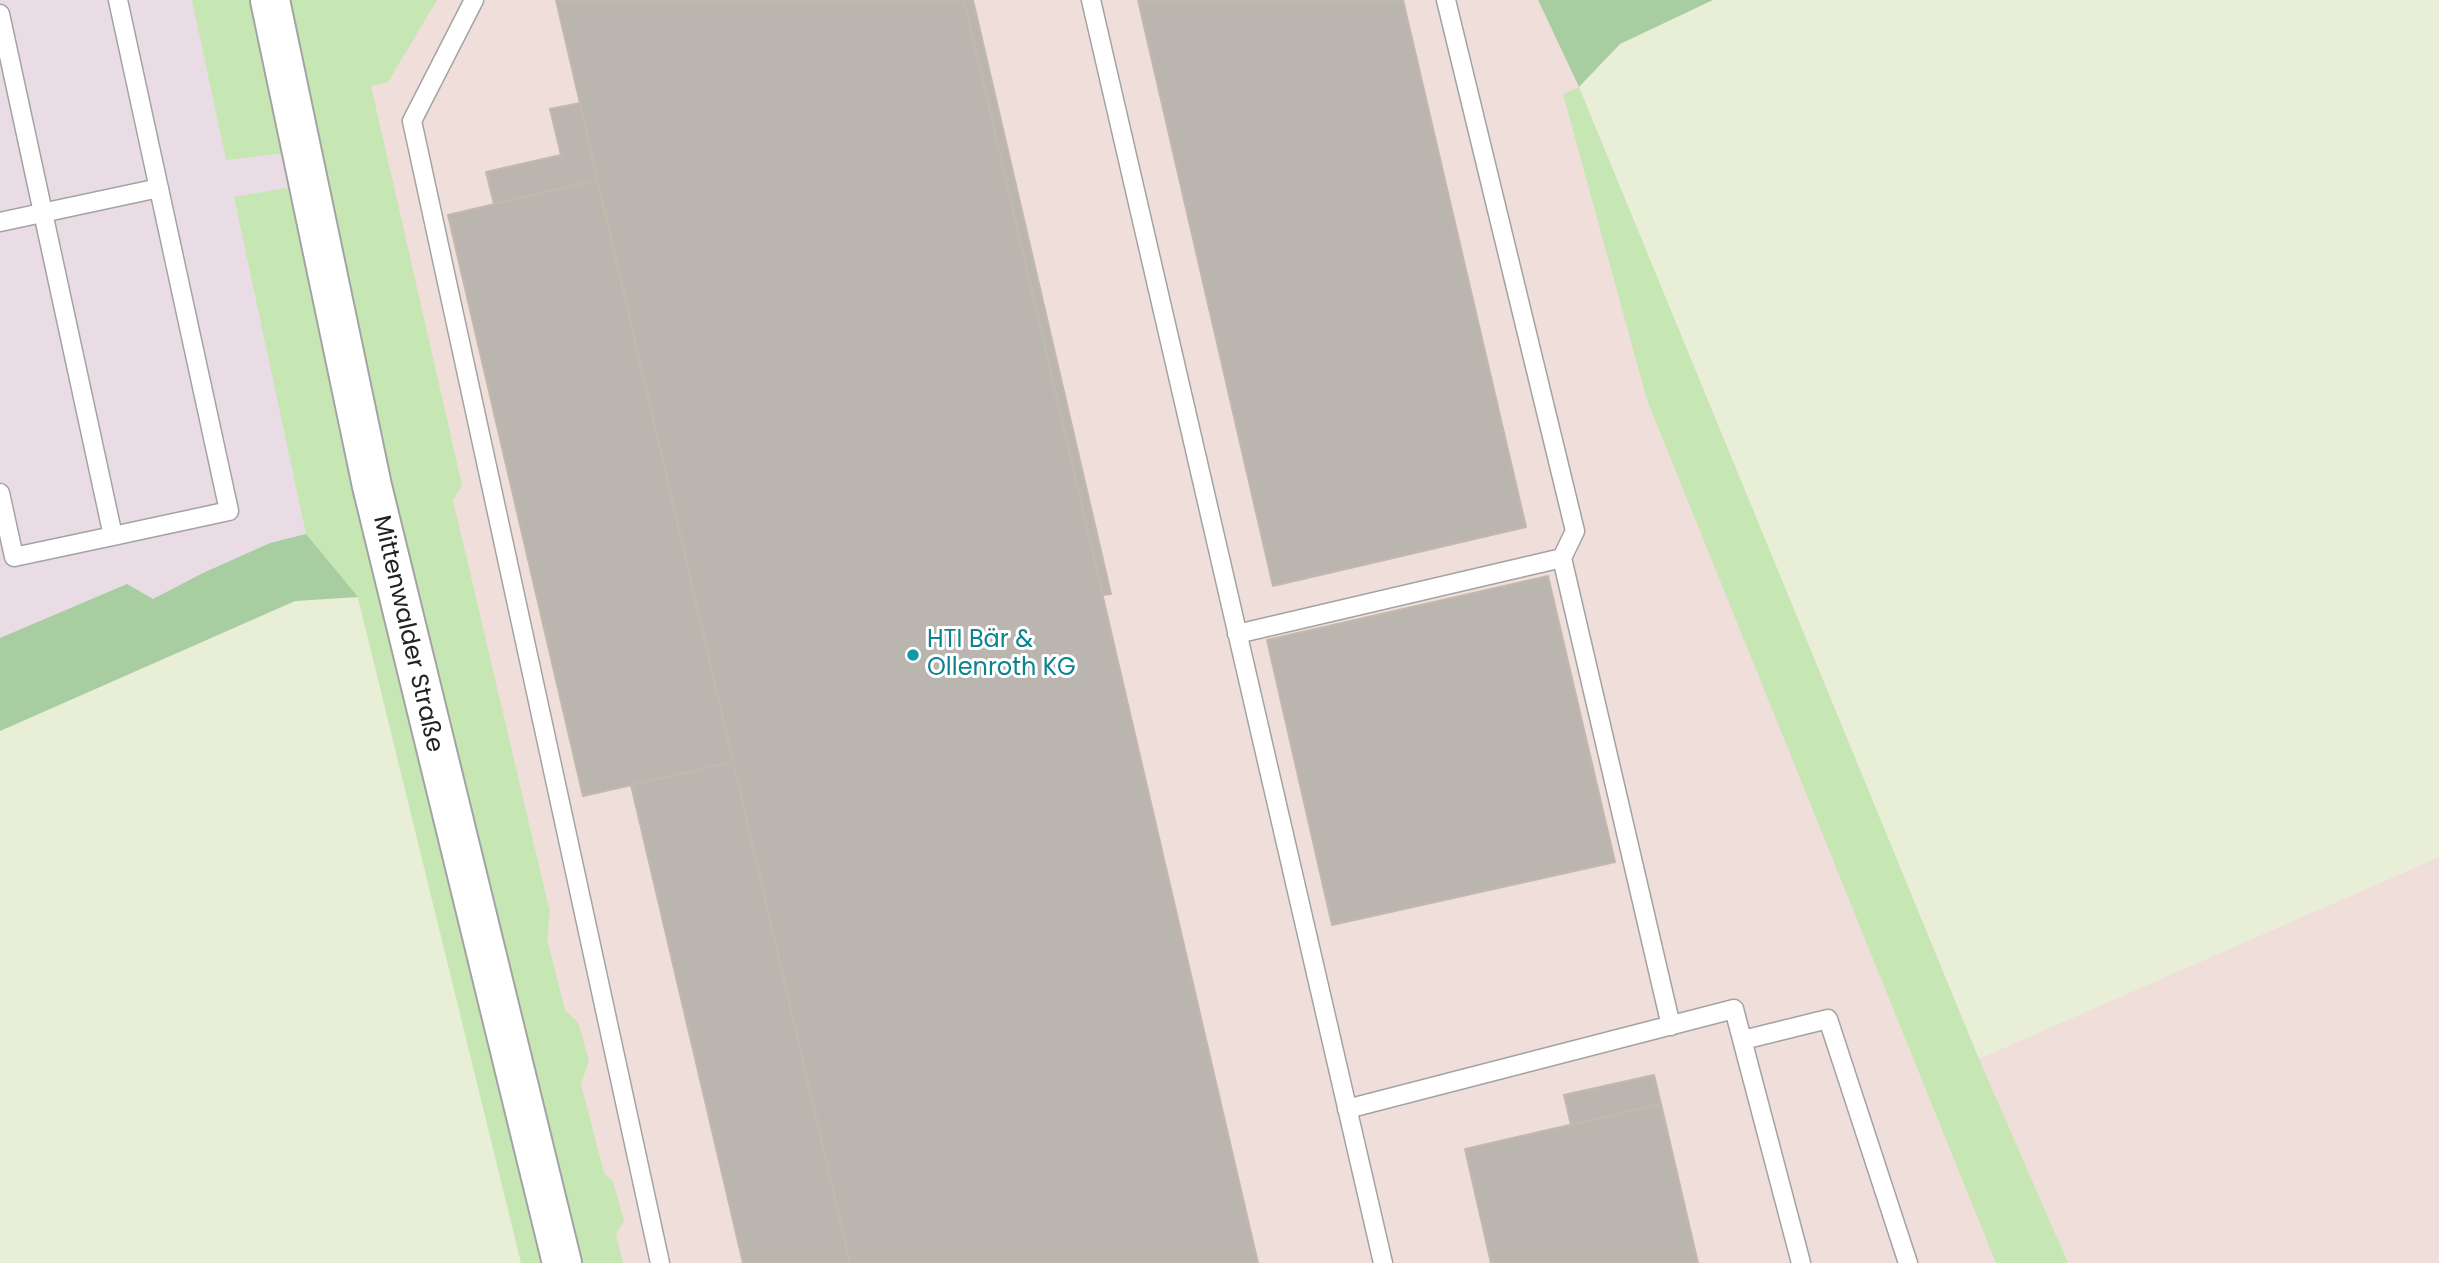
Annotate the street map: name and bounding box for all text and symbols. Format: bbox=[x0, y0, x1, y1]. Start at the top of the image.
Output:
street label: Mittenwalder Straße bbox=[366, 513, 448, 755]
place label: HTI Bär & Ollenroth KG bbox=[927, 627, 1076, 683]
marker: HTI Bär & Ollenroth KG bbox=[905, 647, 921, 663]

